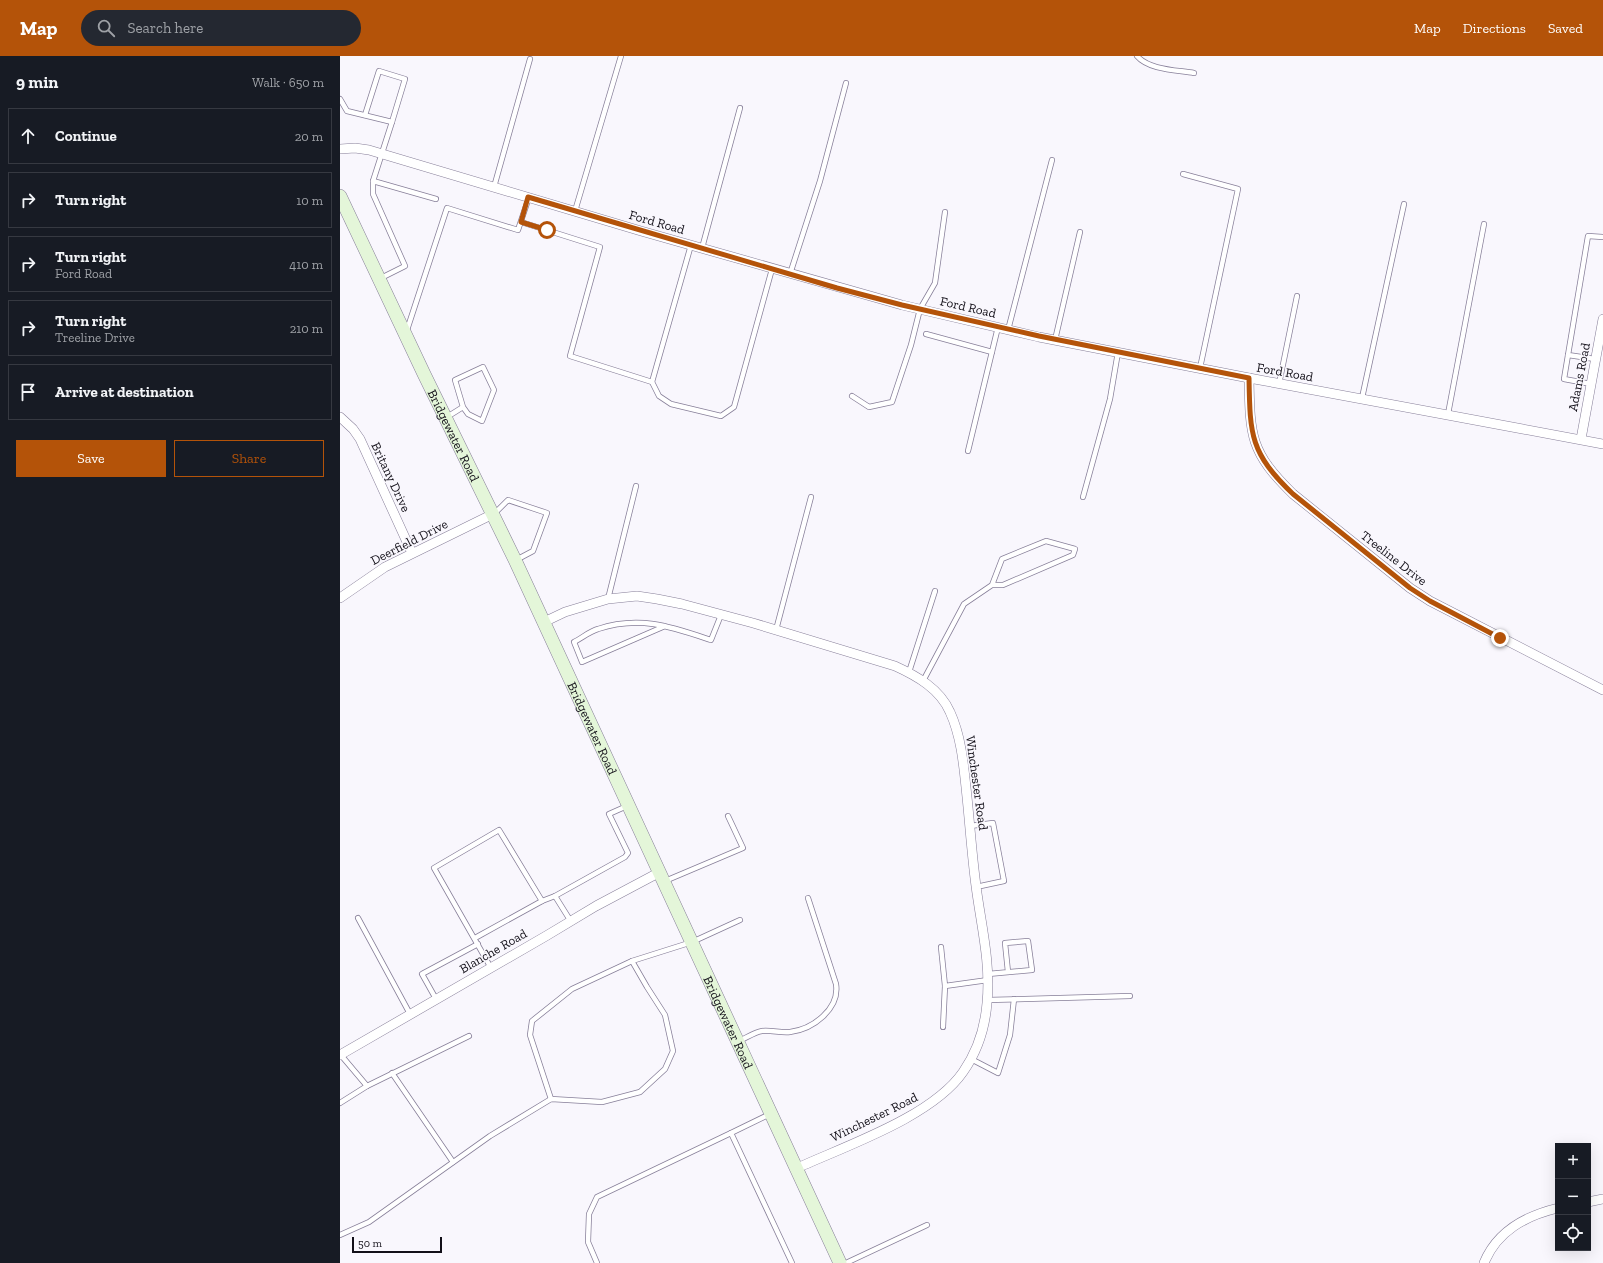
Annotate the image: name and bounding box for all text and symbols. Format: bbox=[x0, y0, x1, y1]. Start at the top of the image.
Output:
search box bbox=[81, 10, 361, 46]
text: Map bbox=[20, 17, 57, 40]
icon: search bbox=[95, 17, 117, 39]
text: Search here bbox=[127, 19, 203, 37]
text: Map bbox=[1414, 20, 1441, 37]
text: Directions bbox=[1463, 20, 1526, 37]
text: Saved bbox=[1548, 20, 1583, 37]
text: 9 min bbox=[16, 72, 58, 92]
text: Walk · 650 m bbox=[252, 75, 324, 90]
icon: ahead bbox=[17, 125, 39, 147]
text: Continue bbox=[55, 127, 117, 145]
text: 20 m bbox=[295, 129, 323, 144]
icon: right bbox=[17, 189, 39, 211]
text: Turn right bbox=[55, 191, 126, 209]
text: 10 m bbox=[296, 193, 323, 208]
street label: Ford Road bbox=[627, 207, 687, 237]
route start bbox=[538, 221, 556, 239]
text: Turn right bbox=[55, 248, 126, 266]
icon: right bbox=[17, 253, 39, 275]
text: 410 m bbox=[289, 257, 323, 272]
text: Ford Road bbox=[55, 266, 112, 281]
street label: Ford Road bbox=[938, 293, 998, 321]
text: Turn right bbox=[55, 312, 126, 330]
icon: right bbox=[17, 317, 39, 339]
text: 210 m bbox=[290, 321, 323, 336]
text: Treeline Drive bbox=[55, 330, 135, 345]
street label: Adams Road bbox=[1565, 341, 1593, 413]
street label: Ford Road bbox=[1256, 360, 1314, 384]
icon: arrive bbox=[17, 381, 39, 403]
text: Arrive at destination bbox=[55, 383, 194, 401]
street label: Bridgewater Road bbox=[425, 387, 483, 484]
button: Save bbox=[16, 440, 166, 477]
button: Share bbox=[174, 440, 324, 477]
street label: Britany Drive bbox=[368, 440, 414, 514]
street label: Deerfield Drive bbox=[368, 516, 450, 568]
street label: Treeline Drive bbox=[1358, 528, 1430, 588]
route end bbox=[1491, 629, 1509, 647]
street label: Bridgewater Road bbox=[565, 679, 621, 777]
street label: Winchester Road bbox=[963, 735, 991, 831]
street label: Blanche Road bbox=[457, 926, 529, 976]
street label: Bridgewater Road bbox=[701, 973, 757, 1071]
street label: Winchester Road bbox=[828, 1089, 920, 1145]
map controls bbox=[1555, 1143, 1591, 1251]
button: + bbox=[1555, 1143, 1591, 1179]
button: − bbox=[1555, 1179, 1591, 1215]
button: locate bbox=[1555, 1215, 1591, 1251]
scale bar bbox=[352, 1235, 442, 1254]
text: 50 m bbox=[358, 1237, 382, 1250]

